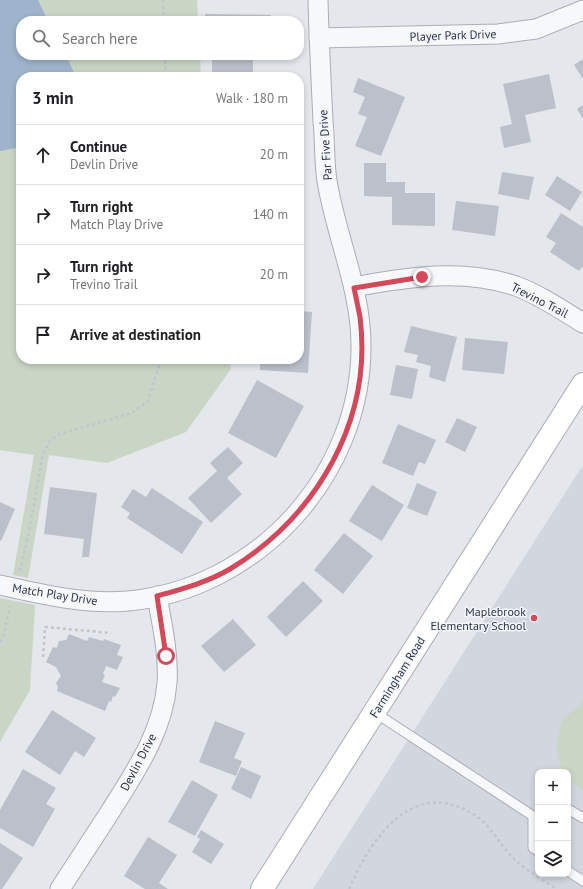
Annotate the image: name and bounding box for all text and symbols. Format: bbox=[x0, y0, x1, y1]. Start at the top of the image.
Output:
search box bbox=[16, 16, 304, 60]
street label: Player Park Drive bbox=[409, 26, 497, 44]
icon: search bbox=[30, 27, 52, 49]
text: Search here bbox=[62, 29, 138, 48]
text: 3 min bbox=[32, 87, 73, 109]
text: Walk · 180 m bbox=[216, 90, 288, 107]
street label: Par Five Drive bbox=[315, 109, 335, 181]
text: Continue bbox=[70, 137, 127, 156]
icon: ahead bbox=[32, 144, 54, 166]
text: 20 m bbox=[260, 146, 288, 163]
text: Devlin Drive bbox=[70, 156, 138, 173]
text: Turn right bbox=[70, 197, 133, 216]
icon: right bbox=[32, 204, 54, 226]
text: 140 m bbox=[253, 206, 288, 223]
text: Match Play Drive bbox=[70, 216, 163, 233]
text: Turn right bbox=[70, 257, 133, 276]
icon: right bbox=[32, 264, 54, 286]
text: 20 m bbox=[260, 266, 288, 283]
route end bbox=[413, 268, 431, 286]
text: Trevino Trail bbox=[70, 276, 137, 293]
street label: Trevino Trail bbox=[509, 279, 572, 321]
icon: arrive bbox=[32, 324, 54, 346]
text: Arrive at destination bbox=[70, 325, 201, 344]
street label: Match Play Drive bbox=[11, 580, 99, 608]
place label: Maplebrook Elementary School bbox=[430, 604, 526, 633]
marker: Maplebrook Elementary School bbox=[529, 613, 539, 623]
street label: Farmingham Road bbox=[366, 634, 428, 720]
route start bbox=[157, 647, 175, 665]
street label: Devlin Drive bbox=[117, 731, 159, 793]
map controls bbox=[535, 769, 571, 877]
button: + bbox=[535, 769, 571, 805]
button: − bbox=[535, 805, 571, 841]
button: layers bbox=[535, 841, 571, 877]

